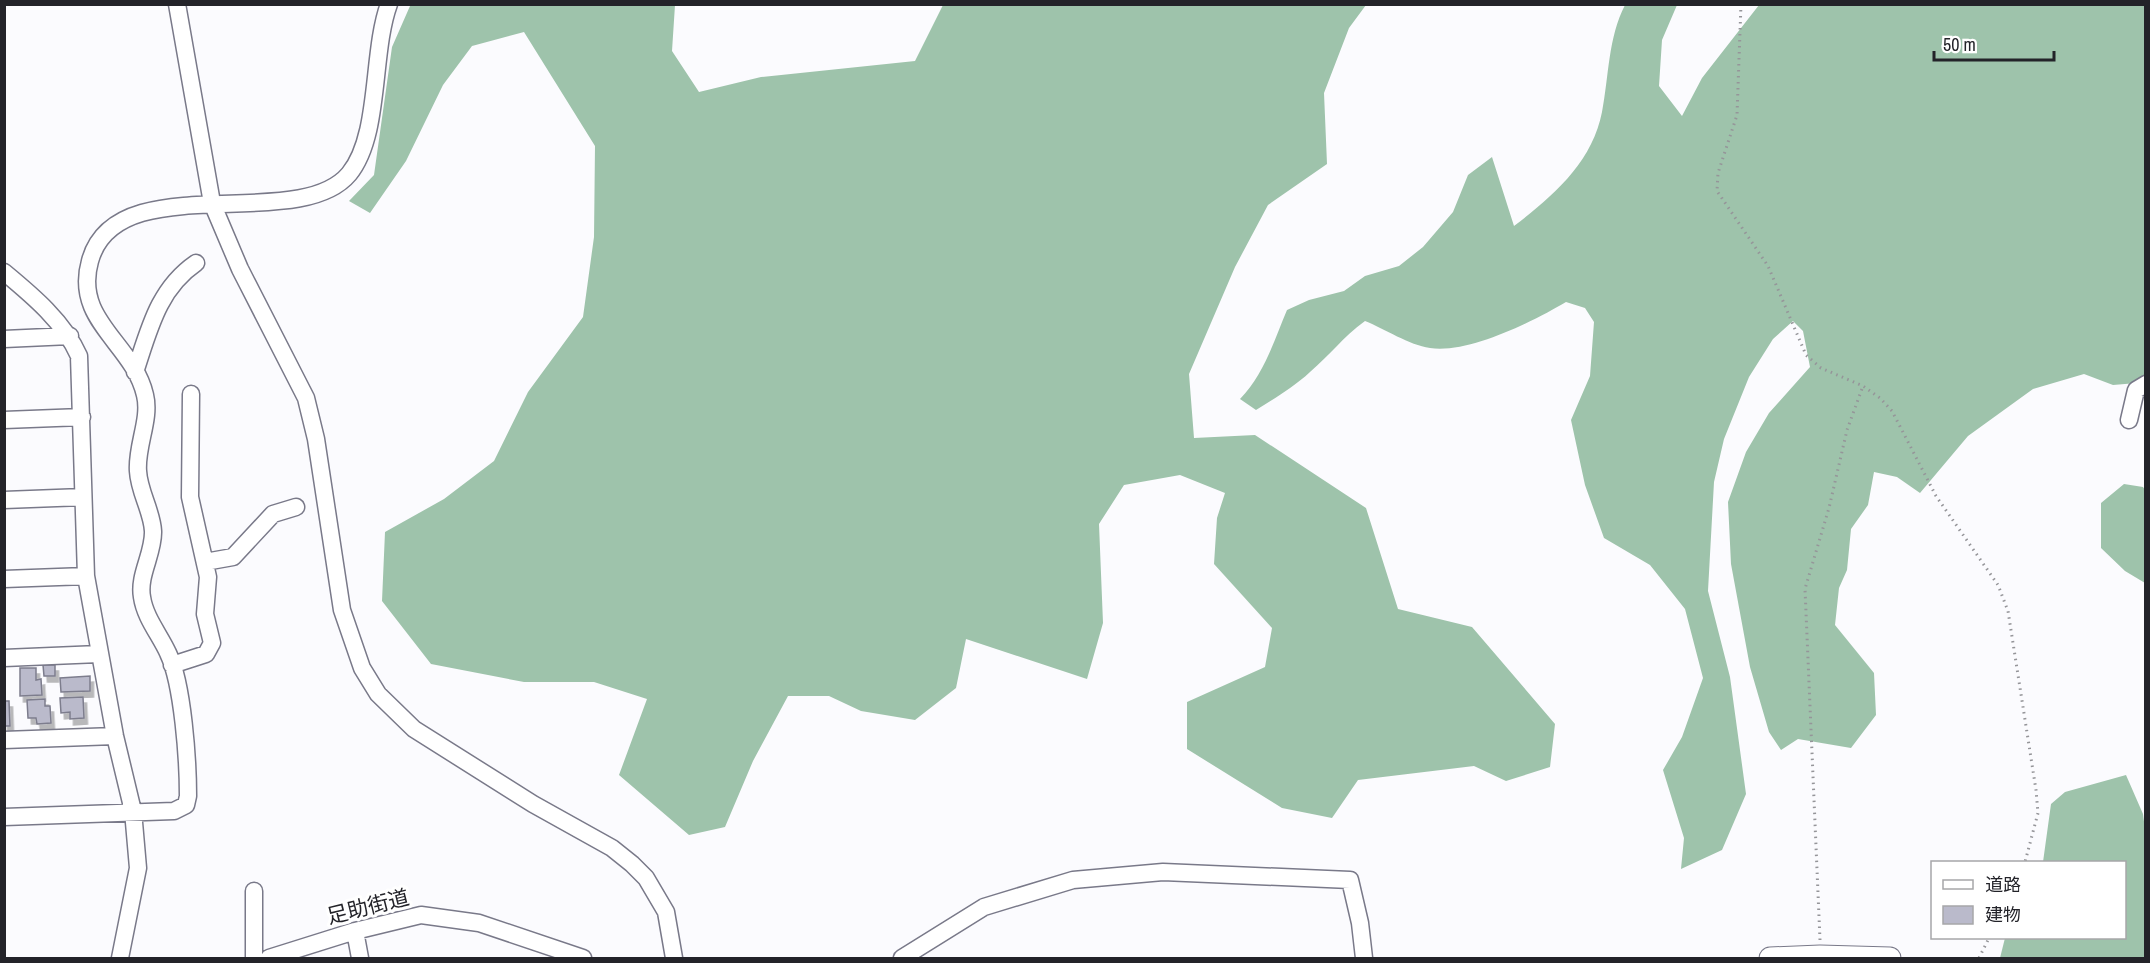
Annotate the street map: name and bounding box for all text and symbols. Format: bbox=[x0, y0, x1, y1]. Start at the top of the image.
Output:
scale bar bbox=[1934, 24, 2054, 62]
text: 50 m bbox=[1943, 32, 1976, 57]
legend bbox=[1931, 861, 2126, 939]
text: 道路 bbox=[1985, 872, 2021, 897]
street label: 足助街道 bbox=[324, 882, 412, 931]
text: 建物 bbox=[1985, 902, 2021, 927]

